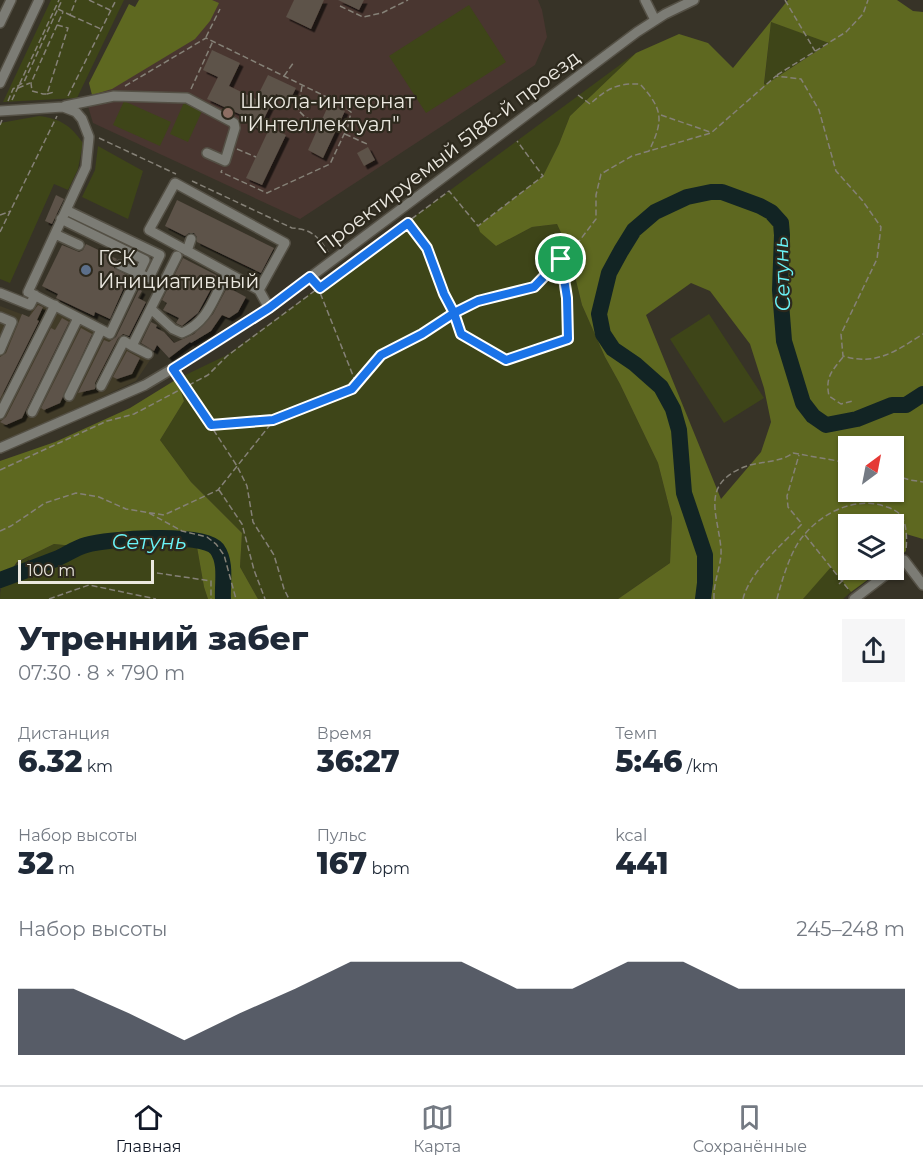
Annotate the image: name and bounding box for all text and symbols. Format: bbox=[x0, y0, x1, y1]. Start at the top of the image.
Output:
street label: Проектируемый 5186-й проезд bbox=[312, 45, 584, 259]
place label: Школа-интернат "Интеллектуал" bbox=[240, 89, 415, 136]
marker: Школа-интернат "Интеллектуал" bbox=[221, 106, 235, 120]
pin bbox=[535, 233, 586, 284]
water label: Сетунь bbox=[768, 236, 795, 312]
icon: arrive bbox=[544, 242, 577, 275]
place label: ГСК Инициативный bbox=[98, 246, 259, 293]
marker: ГСК Инициативный bbox=[79, 263, 93, 277]
north arrow bbox=[838, 436, 904, 502]
map controls bbox=[838, 436, 904, 580]
button: layers bbox=[838, 514, 904, 580]
water label: Сетунь bbox=[111, 529, 187, 554]
scale bar bbox=[18, 557, 154, 584]
text: 100 m bbox=[27, 561, 75, 580]
text: Утренний забег bbox=[18, 618, 308, 658]
button: share bbox=[842, 619, 905, 682]
text: 07:30 · 8 × 790 m bbox=[18, 661, 185, 685]
text: Дистанция bbox=[18, 724, 110, 743]
text: Время bbox=[317, 724, 372, 743]
text: Темп bbox=[615, 724, 657, 743]
text: 6.32 bbox=[18, 743, 82, 780]
text: 36:27 bbox=[317, 743, 400, 780]
text: 5:46 bbox=[615, 743, 683, 780]
text: km bbox=[82, 757, 113, 776]
text: /km bbox=[683, 757, 719, 776]
text: Набор высоты bbox=[18, 826, 138, 845]
text: Пульс bbox=[317, 826, 367, 845]
text: kcal bbox=[615, 826, 647, 845]
text: 32 bbox=[18, 845, 54, 882]
text: 167 bbox=[317, 845, 367, 882]
text: 441 bbox=[615, 845, 669, 882]
text: m bbox=[54, 859, 75, 878]
text: bpm bbox=[367, 859, 410, 878]
text: Набор высоты bbox=[18, 917, 167, 941]
text: 245–248 m bbox=[796, 917, 905, 941]
tab: Главная bbox=[116, 1101, 181, 1156]
tab: Карта bbox=[413, 1101, 461, 1156]
tab: Сохранённые bbox=[693, 1101, 807, 1156]

